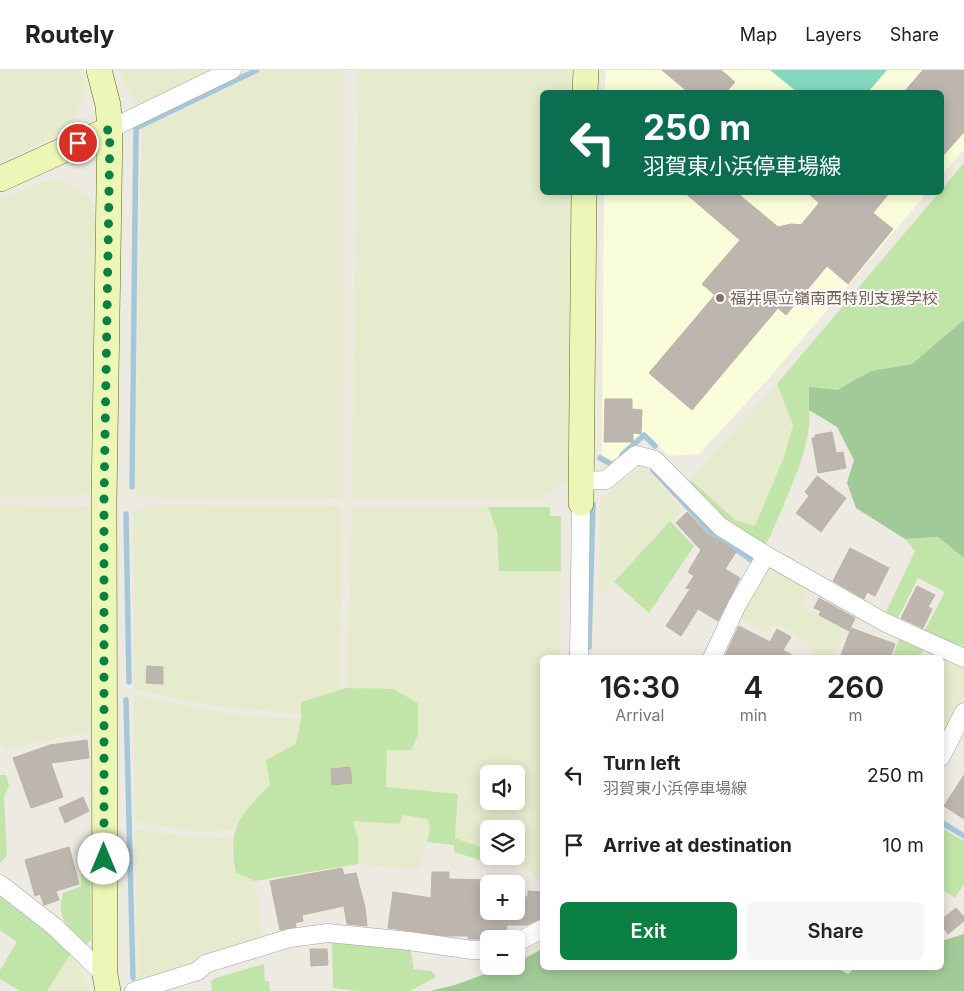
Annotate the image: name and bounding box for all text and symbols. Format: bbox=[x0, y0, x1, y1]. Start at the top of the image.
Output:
text: Routely bbox=[25, 20, 114, 49]
text: Map bbox=[740, 24, 777, 45]
text: Layers bbox=[805, 24, 862, 45]
text: Share bbox=[890, 24, 939, 45]
text: 250 m bbox=[643, 106, 751, 148]
icon: left bbox=[560, 110, 625, 175]
pin bbox=[57, 122, 99, 164]
icon: arrive bbox=[64, 129, 92, 157]
text: 羽賀東小浜停車場線 bbox=[643, 153, 841, 179]
place label: 福井県立嶺南西特別支援学校 bbox=[730, 288, 938, 308]
marker: 福井県立嶺南西特別支援学校 bbox=[714, 292, 726, 304]
text: 16:30 bbox=[600, 669, 680, 705]
text: 4 bbox=[743, 669, 763, 705]
text: 260 bbox=[827, 669, 884, 705]
text: Arrival bbox=[615, 705, 664, 725]
text: min bbox=[740, 705, 767, 725]
text: m bbox=[848, 705, 862, 725]
text: Turn left bbox=[603, 752, 681, 775]
icon: left bbox=[560, 761, 588, 789]
text: 250 m bbox=[867, 764, 924, 787]
map controls bbox=[480, 765, 525, 975]
button: sound bbox=[480, 765, 525, 810]
text: 羽賀東小浜停車場線 bbox=[603, 778, 747, 798]
button: layers bbox=[480, 820, 525, 865]
icon: arrive bbox=[560, 831, 588, 859]
position arrow bbox=[77, 832, 129, 884]
text: Arrive at destination bbox=[603, 834, 792, 857]
text: 10 m bbox=[882, 834, 924, 857]
button: + bbox=[480, 875, 525, 920]
button: Exit bbox=[560, 902, 737, 960]
button: Share bbox=[747, 902, 924, 960]
button: − bbox=[480, 930, 525, 975]

